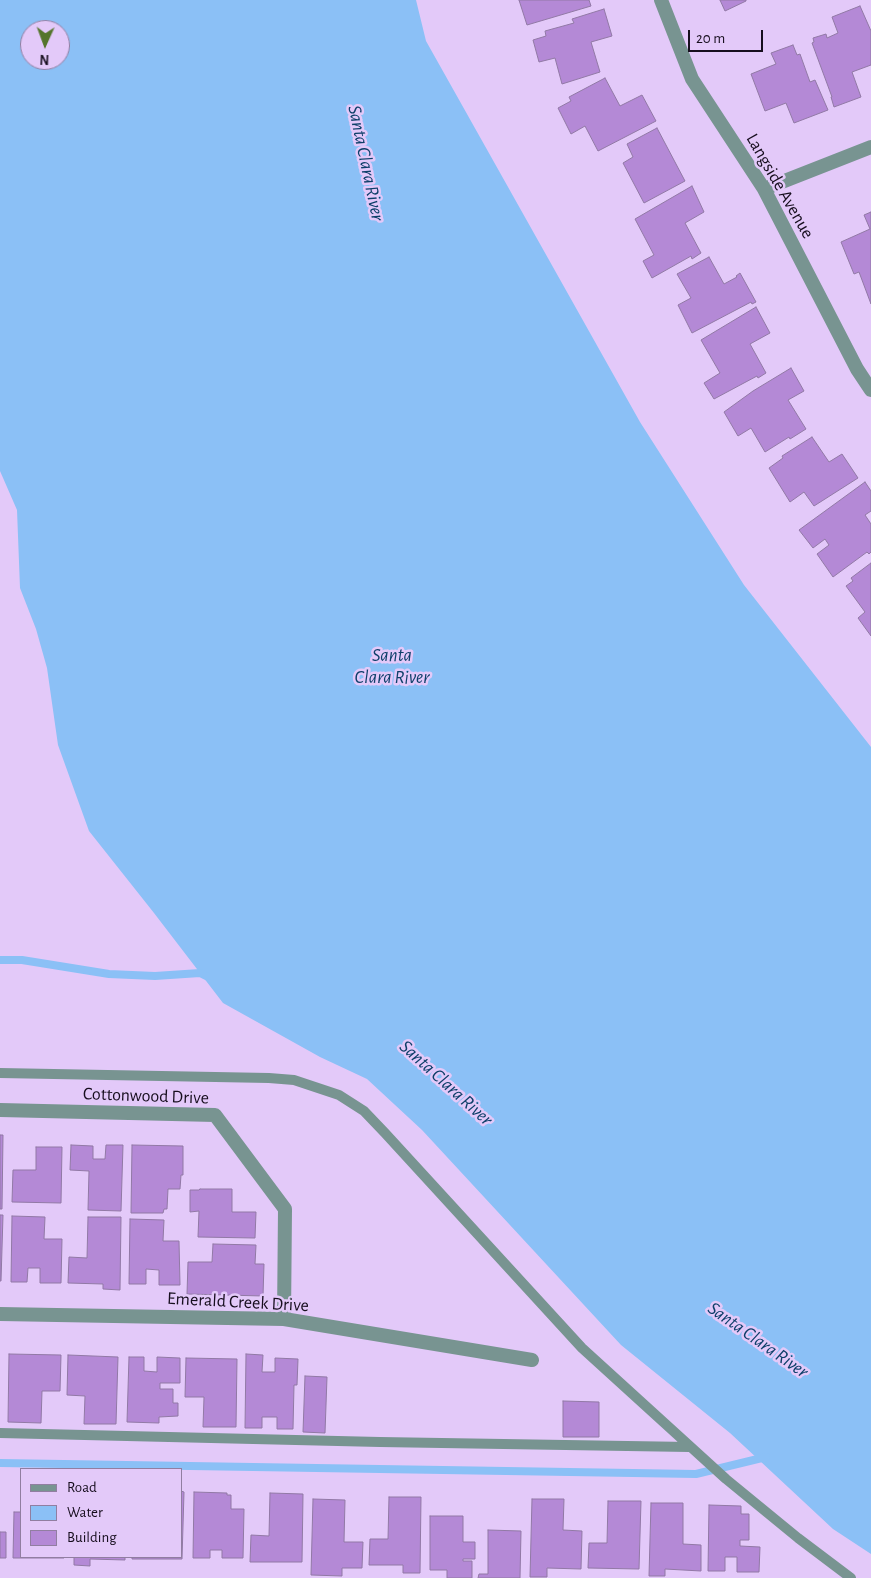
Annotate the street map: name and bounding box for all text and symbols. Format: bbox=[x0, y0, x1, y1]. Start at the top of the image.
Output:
north arrow bbox=[20, 20, 70, 70]
scale bar bbox=[691, 20, 766, 52]
text: 20 m bbox=[696, 31, 725, 46]
text: N bbox=[39, 52, 50, 66]
water label: Santa Clara River bbox=[343, 103, 389, 223]
street label: Langside Avenue bbox=[741, 130, 819, 242]
water label: Santa Clara River bbox=[355, 644, 429, 688]
water label: Santa Clara River bbox=[395, 1035, 497, 1131]
street label: Cottonwood Drive bbox=[83, 1083, 209, 1109]
street label: Emerald Creek Drive bbox=[167, 1288, 309, 1316]
water label: Santa Clara River bbox=[703, 1297, 813, 1383]
legend bbox=[20, 1468, 182, 1558]
text: Road bbox=[67, 1480, 97, 1495]
text: Water bbox=[67, 1505, 103, 1520]
text: Building bbox=[67, 1530, 117, 1545]

